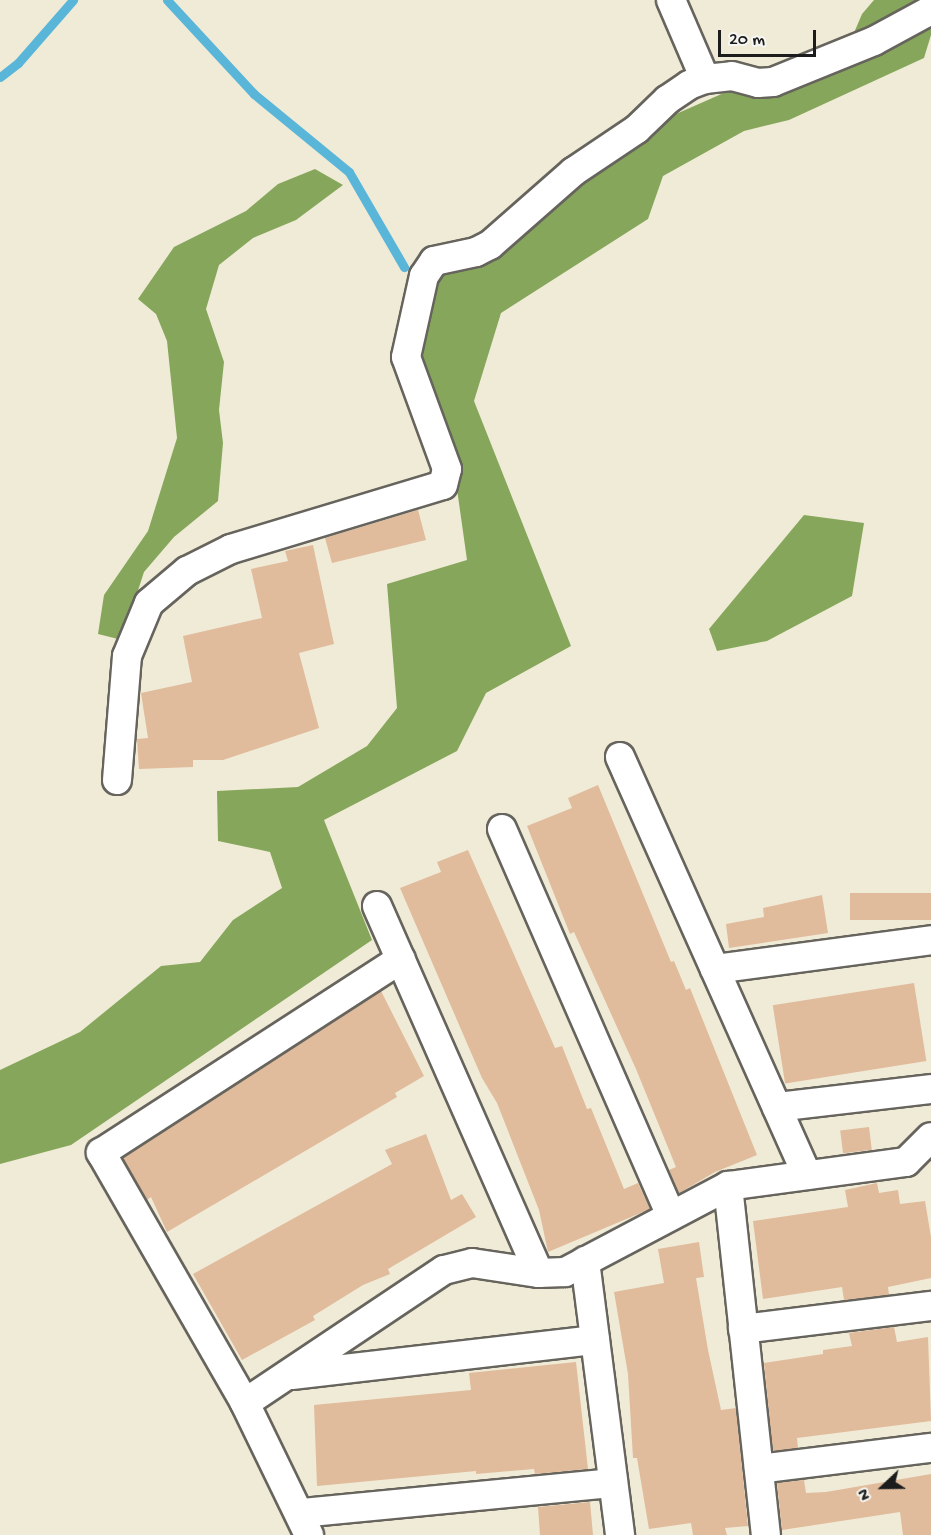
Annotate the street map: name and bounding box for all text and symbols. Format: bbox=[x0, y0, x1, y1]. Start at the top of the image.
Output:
scale bar bbox=[721, 18, 818, 56]
text: 20 m bbox=[729, 30, 765, 51]
north arrow bbox=[853, 1457, 913, 1517]
text: N bbox=[855, 1486, 877, 1502]

